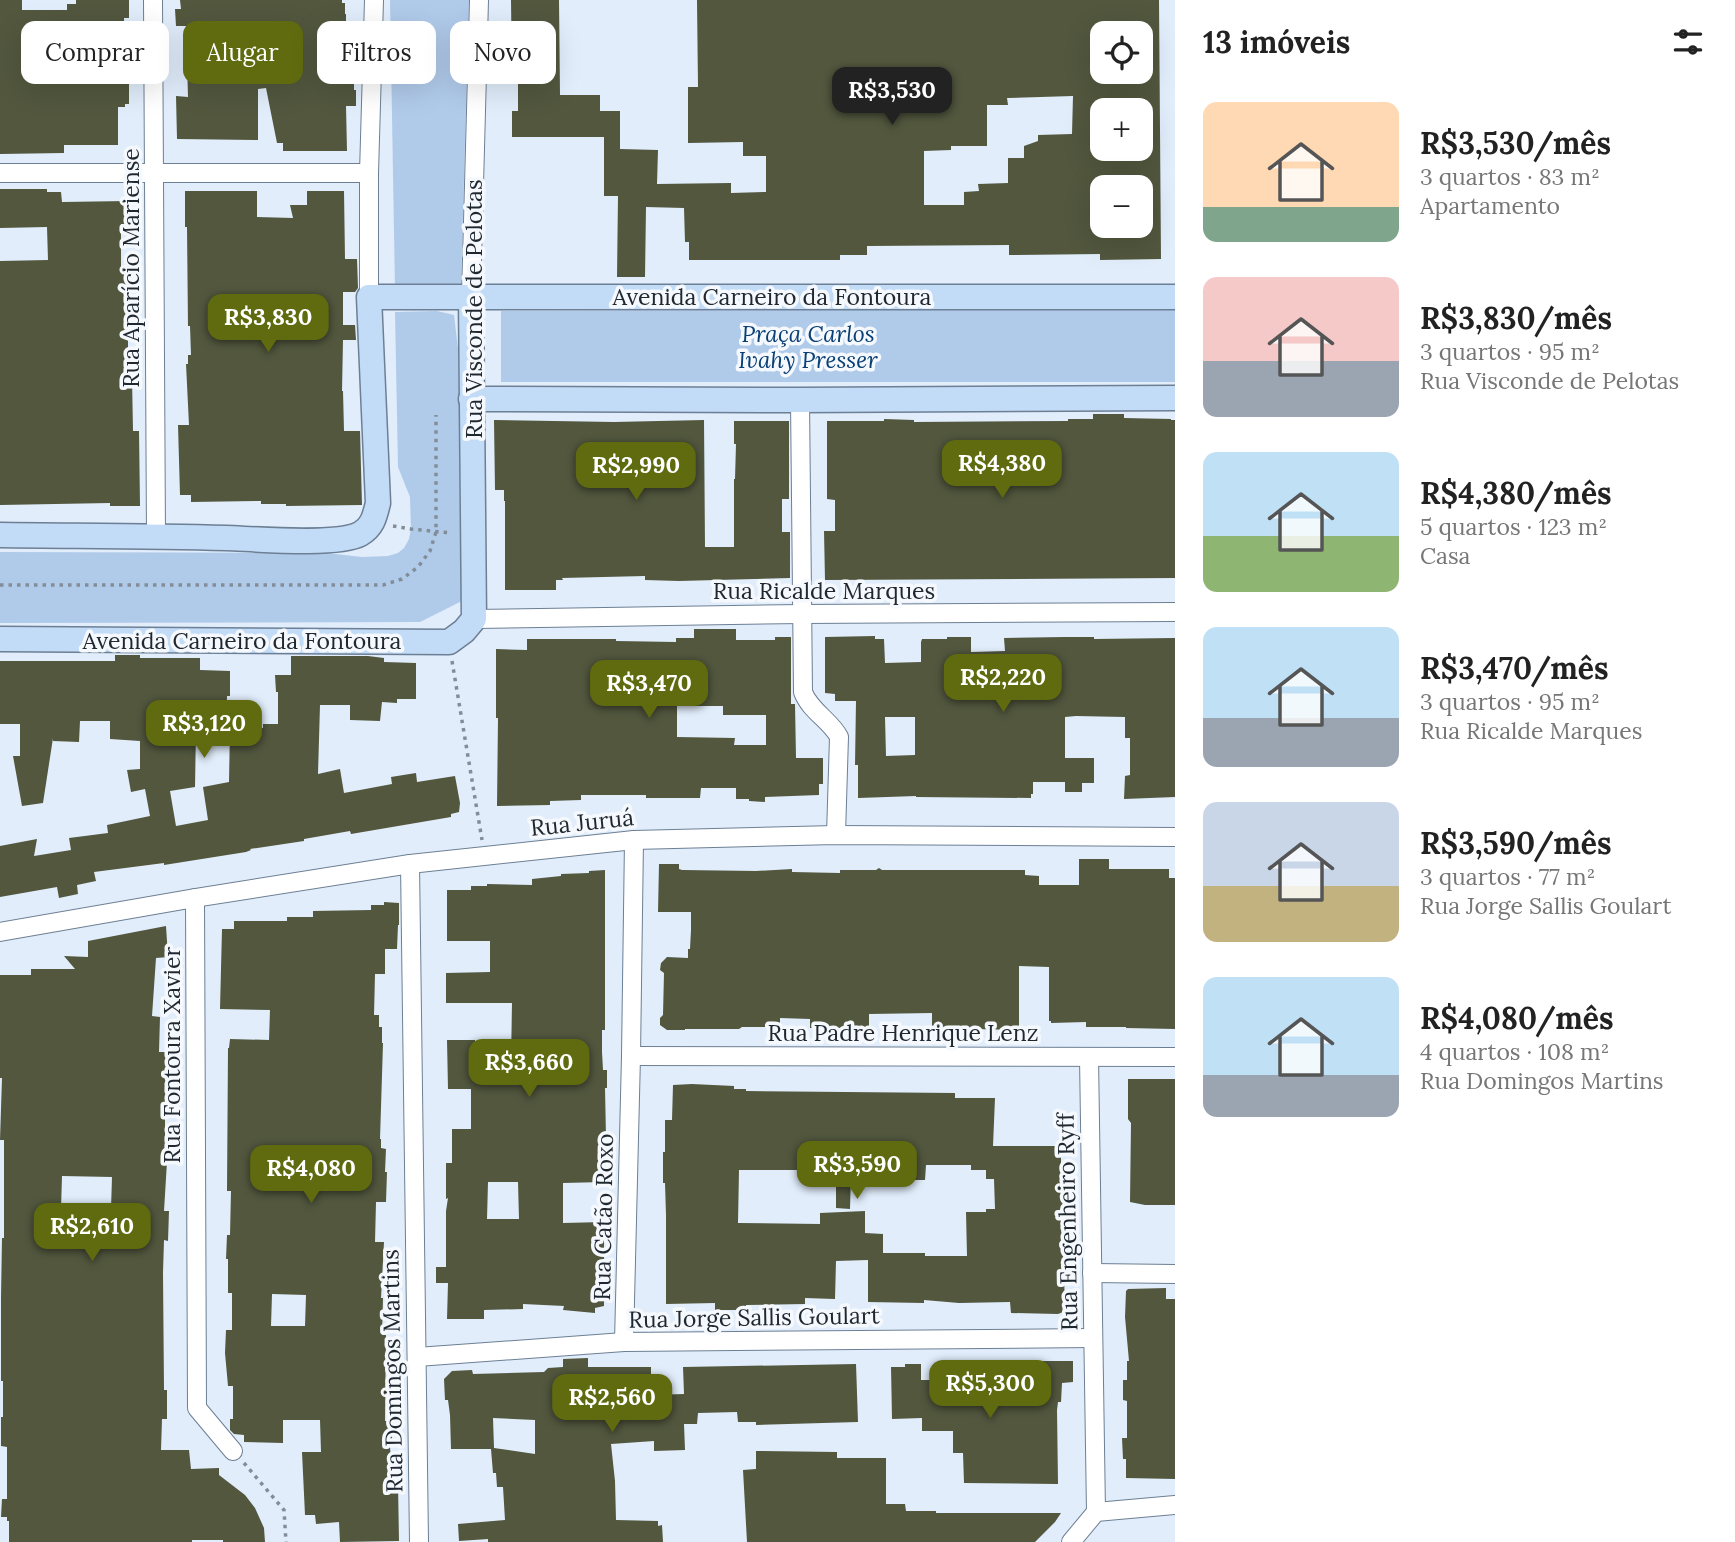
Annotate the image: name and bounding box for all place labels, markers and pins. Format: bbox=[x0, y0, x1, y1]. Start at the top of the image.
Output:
pin: R$3,530 bbox=[827, 68, 957, 127]
pin: R$3,830 bbox=[203, 294, 333, 354]
pin: R$4,380 bbox=[937, 440, 1067, 500]
pin: R$2,990 bbox=[571, 442, 701, 502]
pin: R$2,220 bbox=[938, 654, 1068, 714]
pin: R$3,470 bbox=[584, 660, 714, 720]
pin: R$3,120 bbox=[139, 700, 269, 760]
pin: R$3,660 bbox=[464, 1040, 594, 1099]
pin: R$3,590 bbox=[792, 1142, 922, 1201]
pin: R$4,080 bbox=[246, 1146, 376, 1205]
pin: R$2,610 bbox=[27, 1204, 157, 1263]
pin: R$5,300 bbox=[925, 1360, 1055, 1420]
pin: R$2,560 bbox=[547, 1374, 677, 1434]

